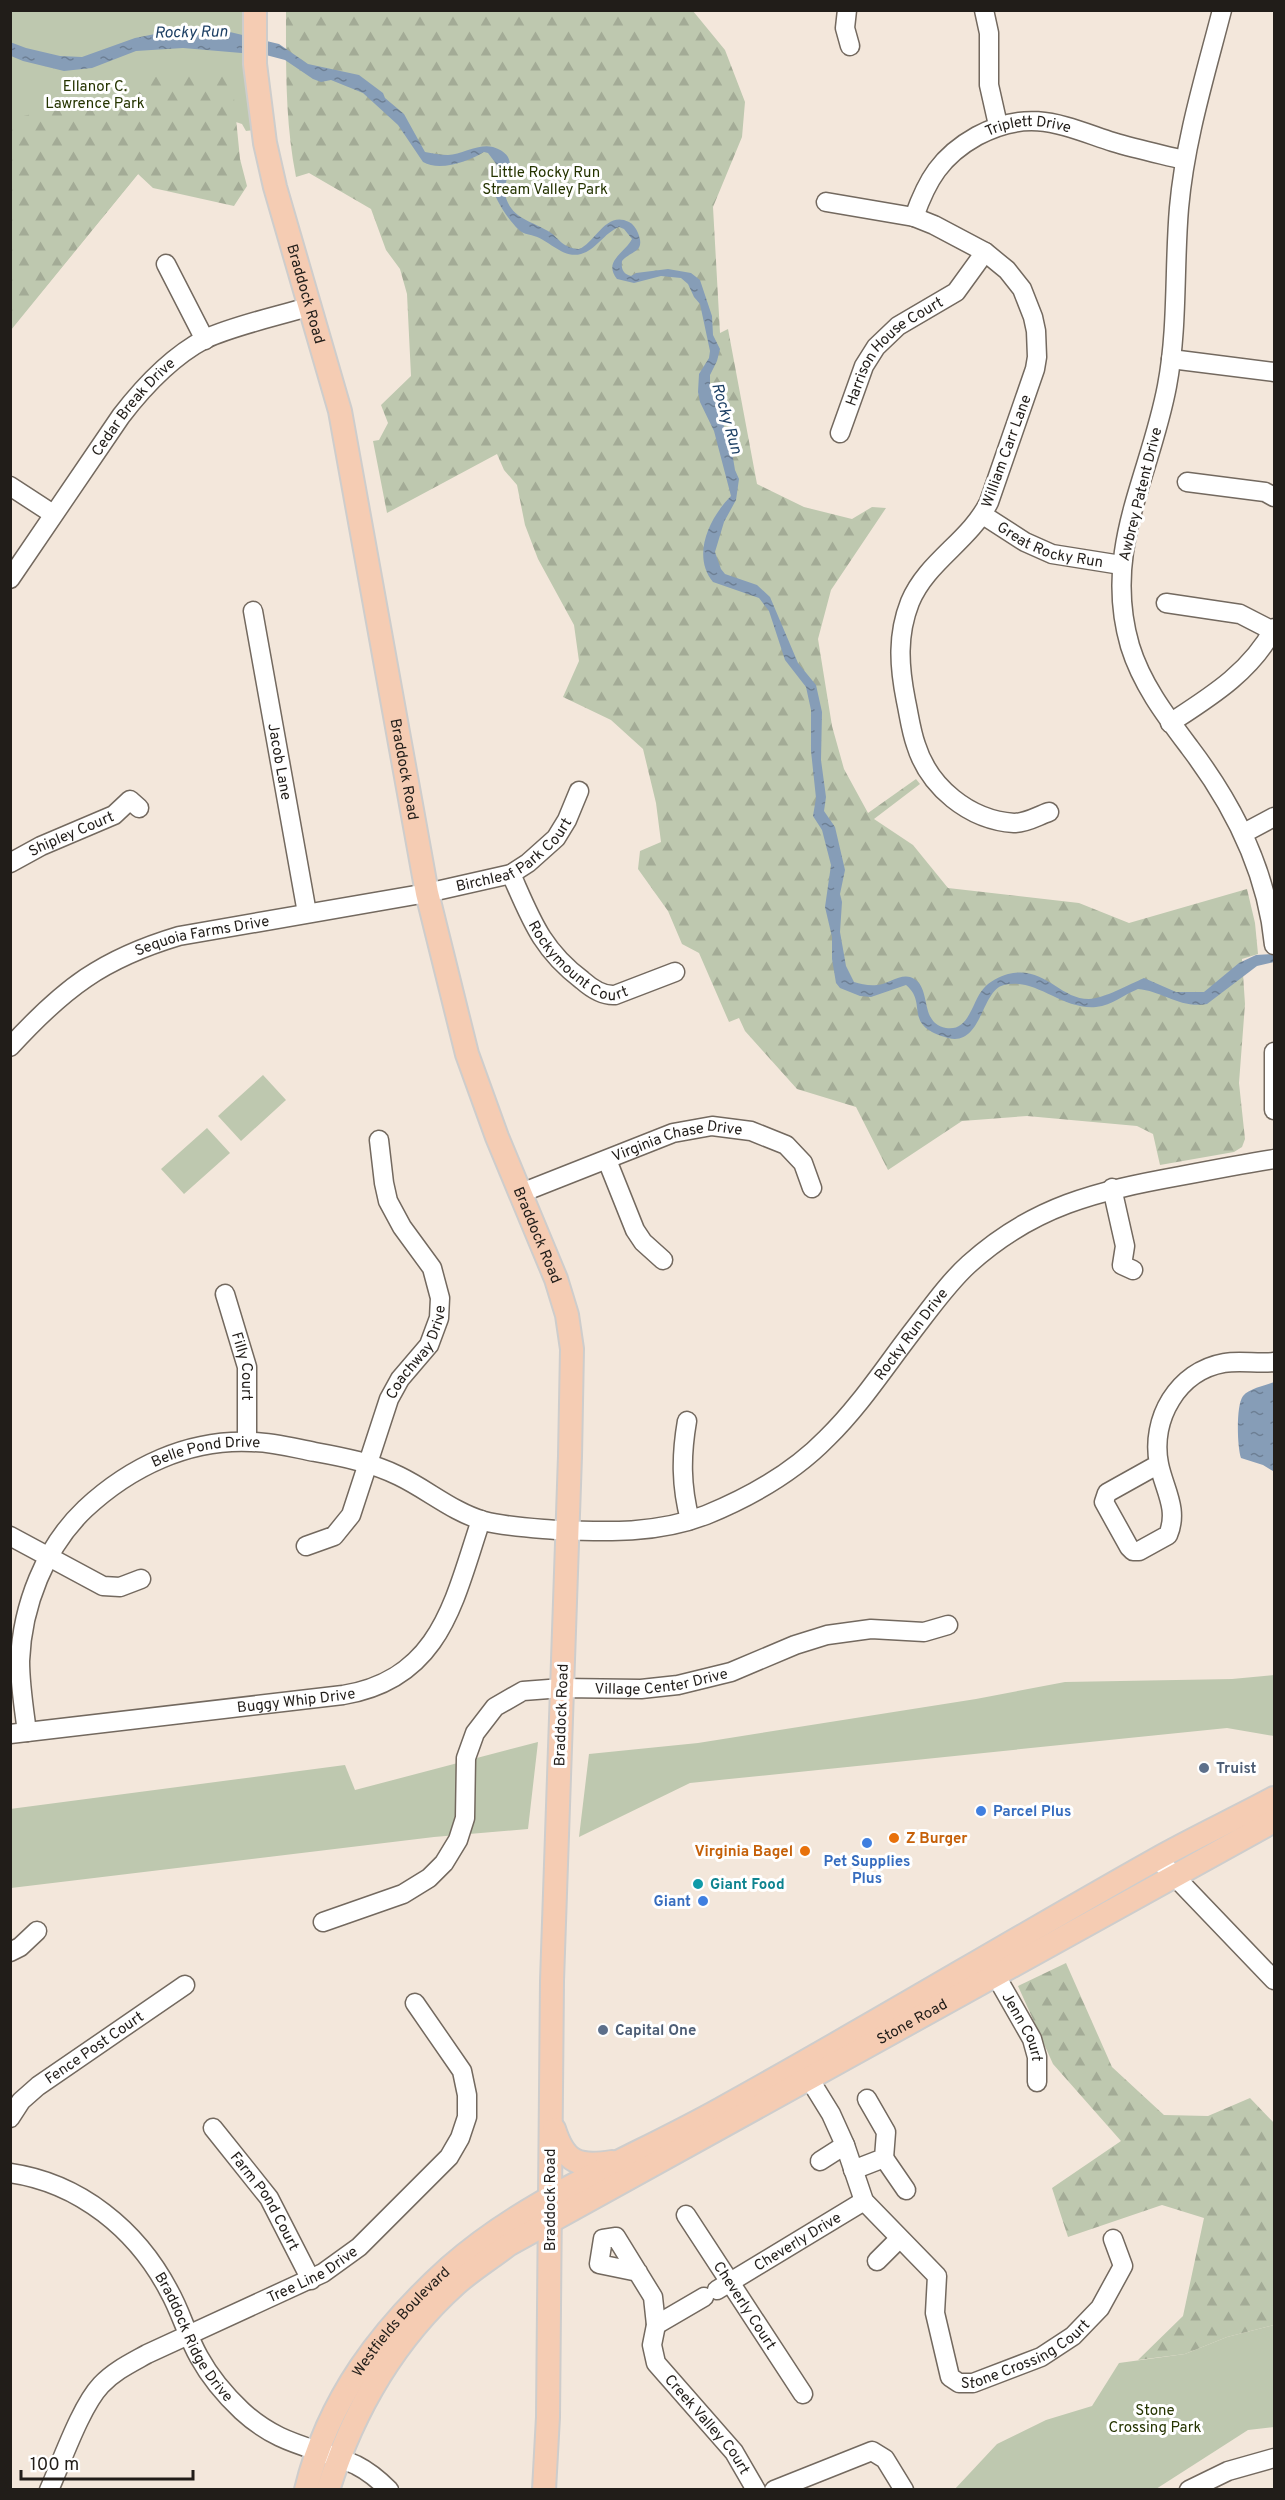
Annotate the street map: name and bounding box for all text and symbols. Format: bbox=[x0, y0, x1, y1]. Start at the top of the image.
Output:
water label: Rocky Run bbox=[154, 22, 228, 44]
park label: Ellanor C. Lawrence Park bbox=[45, 78, 145, 114]
street label: Triplett Drive bbox=[983, 113, 1073, 142]
park label: Little Rocky Run Stream Valley Park bbox=[482, 164, 608, 200]
street label: Braddock Road bbox=[281, 242, 328, 346]
street label: Harrison House Court bbox=[842, 294, 947, 409]
street label: Cedar Break Drive bbox=[88, 355, 180, 461]
water label: Rocky Run bbox=[706, 381, 746, 457]
street label: William Carr Lane bbox=[978, 393, 1037, 510]
street label: Awbrey Patent Drive bbox=[1116, 426, 1167, 563]
street label: Great Rocky Run bbox=[993, 518, 1104, 573]
street label: Braddock Road bbox=[385, 717, 422, 822]
street label: Jacob Lane bbox=[262, 722, 295, 802]
street label: Shipley Court bbox=[26, 808, 117, 862]
street label: Birchleaf Park Court bbox=[454, 815, 577, 897]
street label: Sequoia Farms Drive bbox=[132, 913, 271, 962]
street label: Rockymount Court bbox=[523, 918, 631, 1006]
street label: Virginia Chase Drive bbox=[610, 1117, 743, 1167]
street label: Braddock Road bbox=[508, 1184, 565, 1287]
street label: Rocky Run Drive bbox=[871, 1285, 953, 1385]
street label: Coachway Drive bbox=[383, 1305, 451, 1403]
street label: Filly Court bbox=[226, 1330, 255, 1401]
street label: Belle Pond Drive bbox=[149, 1434, 261, 1473]
street label: Braddock Road bbox=[551, 1663, 574, 1767]
street label: Village Center Drive bbox=[594, 1665, 730, 1700]
street label: Buggy Whip Drive bbox=[236, 1685, 357, 1718]
place label: Truist bbox=[1216, 1760, 1257, 1779]
marker: Truist bbox=[1197, 1761, 1211, 1775]
place label: Parcel Plus bbox=[993, 1803, 1071, 1822]
marker: Parcel Plus bbox=[974, 1804, 988, 1818]
place label: Z Burger bbox=[906, 1830, 968, 1849]
marker: Z Burger bbox=[887, 1831, 901, 1845]
marker: Pet Supplies Plus bbox=[860, 1836, 874, 1850]
place label: Virginia Bagel bbox=[694, 1843, 793, 1862]
marker: Virginia Bagel bbox=[798, 1844, 812, 1858]
place label: Pet Supplies Plus bbox=[824, 1853, 910, 1889]
place label: Giant Food bbox=[710, 1876, 785, 1895]
marker: Giant Food bbox=[691, 1877, 705, 1891]
place label: Giant bbox=[654, 1893, 691, 1912]
marker: Giant bbox=[696, 1894, 710, 1908]
street label: Jenn Court bbox=[996, 1990, 1045, 2062]
street label: Stone Road bbox=[874, 1996, 951, 2050]
street label: Fence Post Court bbox=[42, 2008, 148, 2089]
place label: Capital One bbox=[615, 2022, 696, 2041]
marker: Capital One bbox=[596, 2023, 610, 2037]
street label: Farm Pond Court bbox=[225, 2149, 302, 2254]
street label: Braddock Road bbox=[542, 2149, 561, 2251]
street label: Cheverly Drive bbox=[751, 2209, 845, 2276]
street label: Tree Line Drive bbox=[265, 2243, 362, 2308]
street label: Cheverly Court bbox=[708, 2258, 780, 2354]
street label: Westfields Boulevard bbox=[349, 2263, 455, 2381]
street label: Braddock Ridge Drive bbox=[149, 2269, 236, 2407]
street label: Stone Crossing Court bbox=[961, 2316, 1095, 2394]
street label: Creek Valley Court bbox=[660, 2371, 753, 2478]
park label: Stone Crossing Park bbox=[1109, 2402, 1201, 2438]
scale bar bbox=[21, 2443, 194, 2481]
text: 100 m bbox=[30, 2454, 79, 2477]

